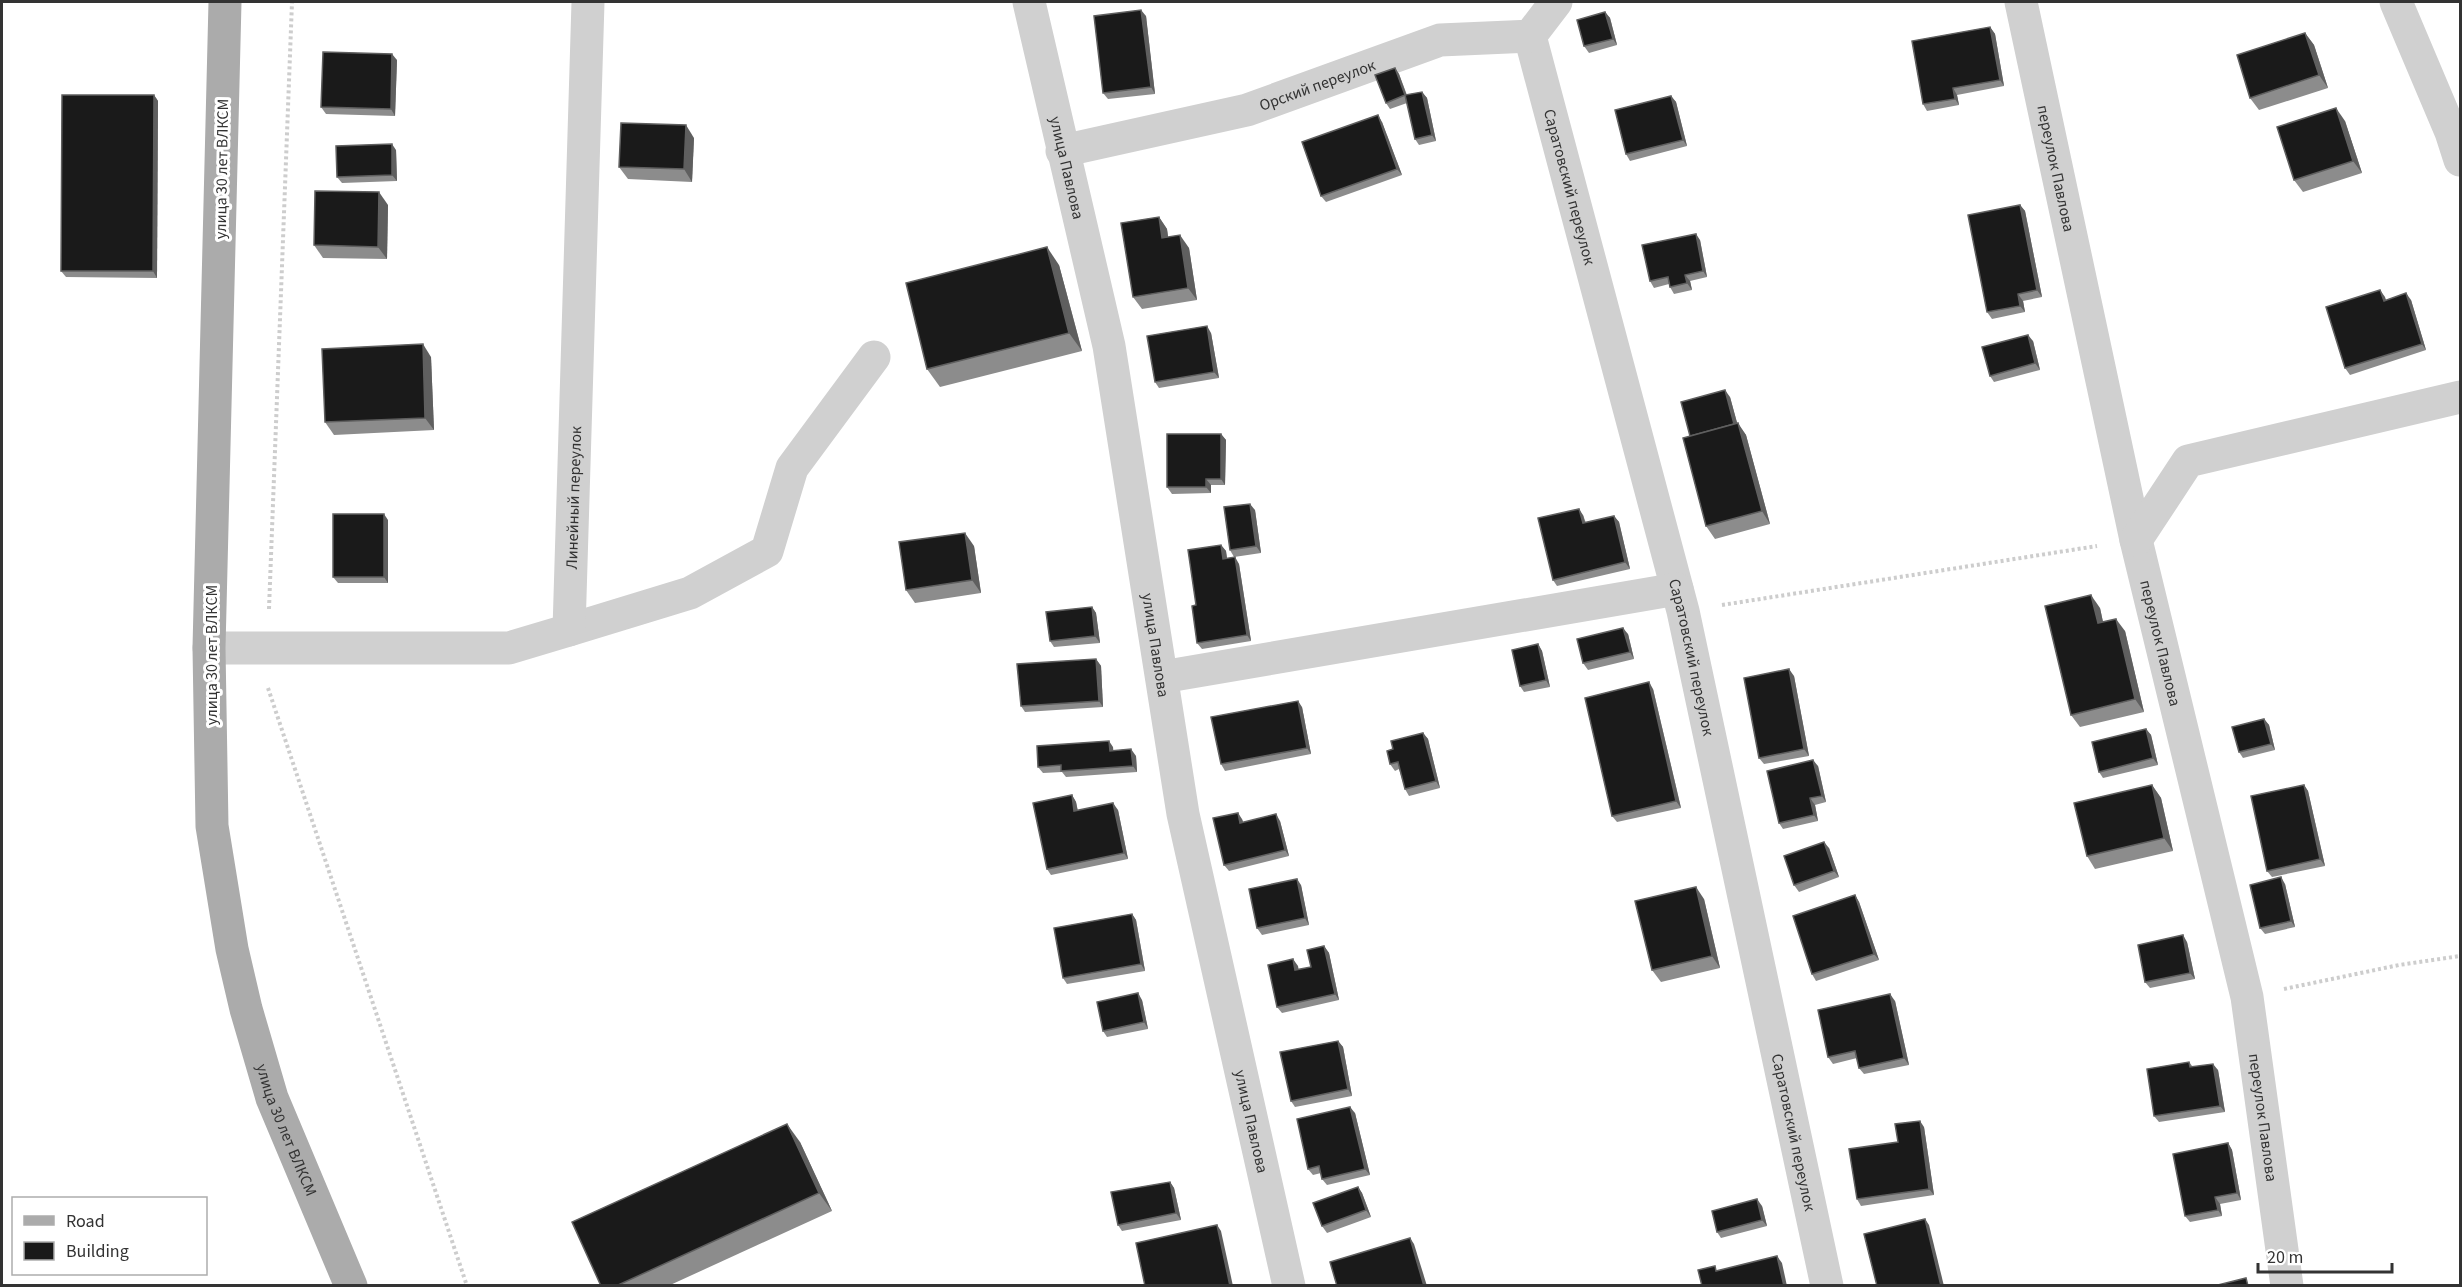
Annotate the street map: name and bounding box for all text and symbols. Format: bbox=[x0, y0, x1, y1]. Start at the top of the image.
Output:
street label: Орский переулок bbox=[1256, 54, 1379, 117]
street label: улица 30 лет ВЛКСМ bbox=[210, 99, 234, 239]
street label: переулок Павлова bbox=[2031, 103, 2080, 234]
street label: Саратовский переулок bbox=[1538, 107, 1600, 267]
street label: улица Павлова bbox=[1044, 114, 1089, 222]
street label: Линейный переулок bbox=[561, 426, 587, 570]
street label: Саратовский переулок bbox=[1663, 576, 1719, 738]
street label: переулок Павлова bbox=[2134, 578, 2186, 709]
street label: улица 30 лет ВЛКСМ bbox=[201, 585, 223, 725]
street label: улица Павлова bbox=[1136, 592, 1174, 699]
street label: Саратовский переулок bbox=[1766, 1052, 1821, 1213]
street label: переулок Павлова bbox=[2243, 1052, 2282, 1183]
street label: улица 30 лет ВЛКСМ bbox=[251, 1061, 322, 1200]
street label: улица Павлова bbox=[1229, 1068, 1273, 1175]
legend bbox=[12, 1197, 207, 1275]
text: Road bbox=[66, 1209, 105, 1234]
scale bar bbox=[2258, 1236, 2392, 1274]
text: Building bbox=[66, 1239, 129, 1264]
text: 20 m bbox=[2267, 1245, 2303, 1270]

